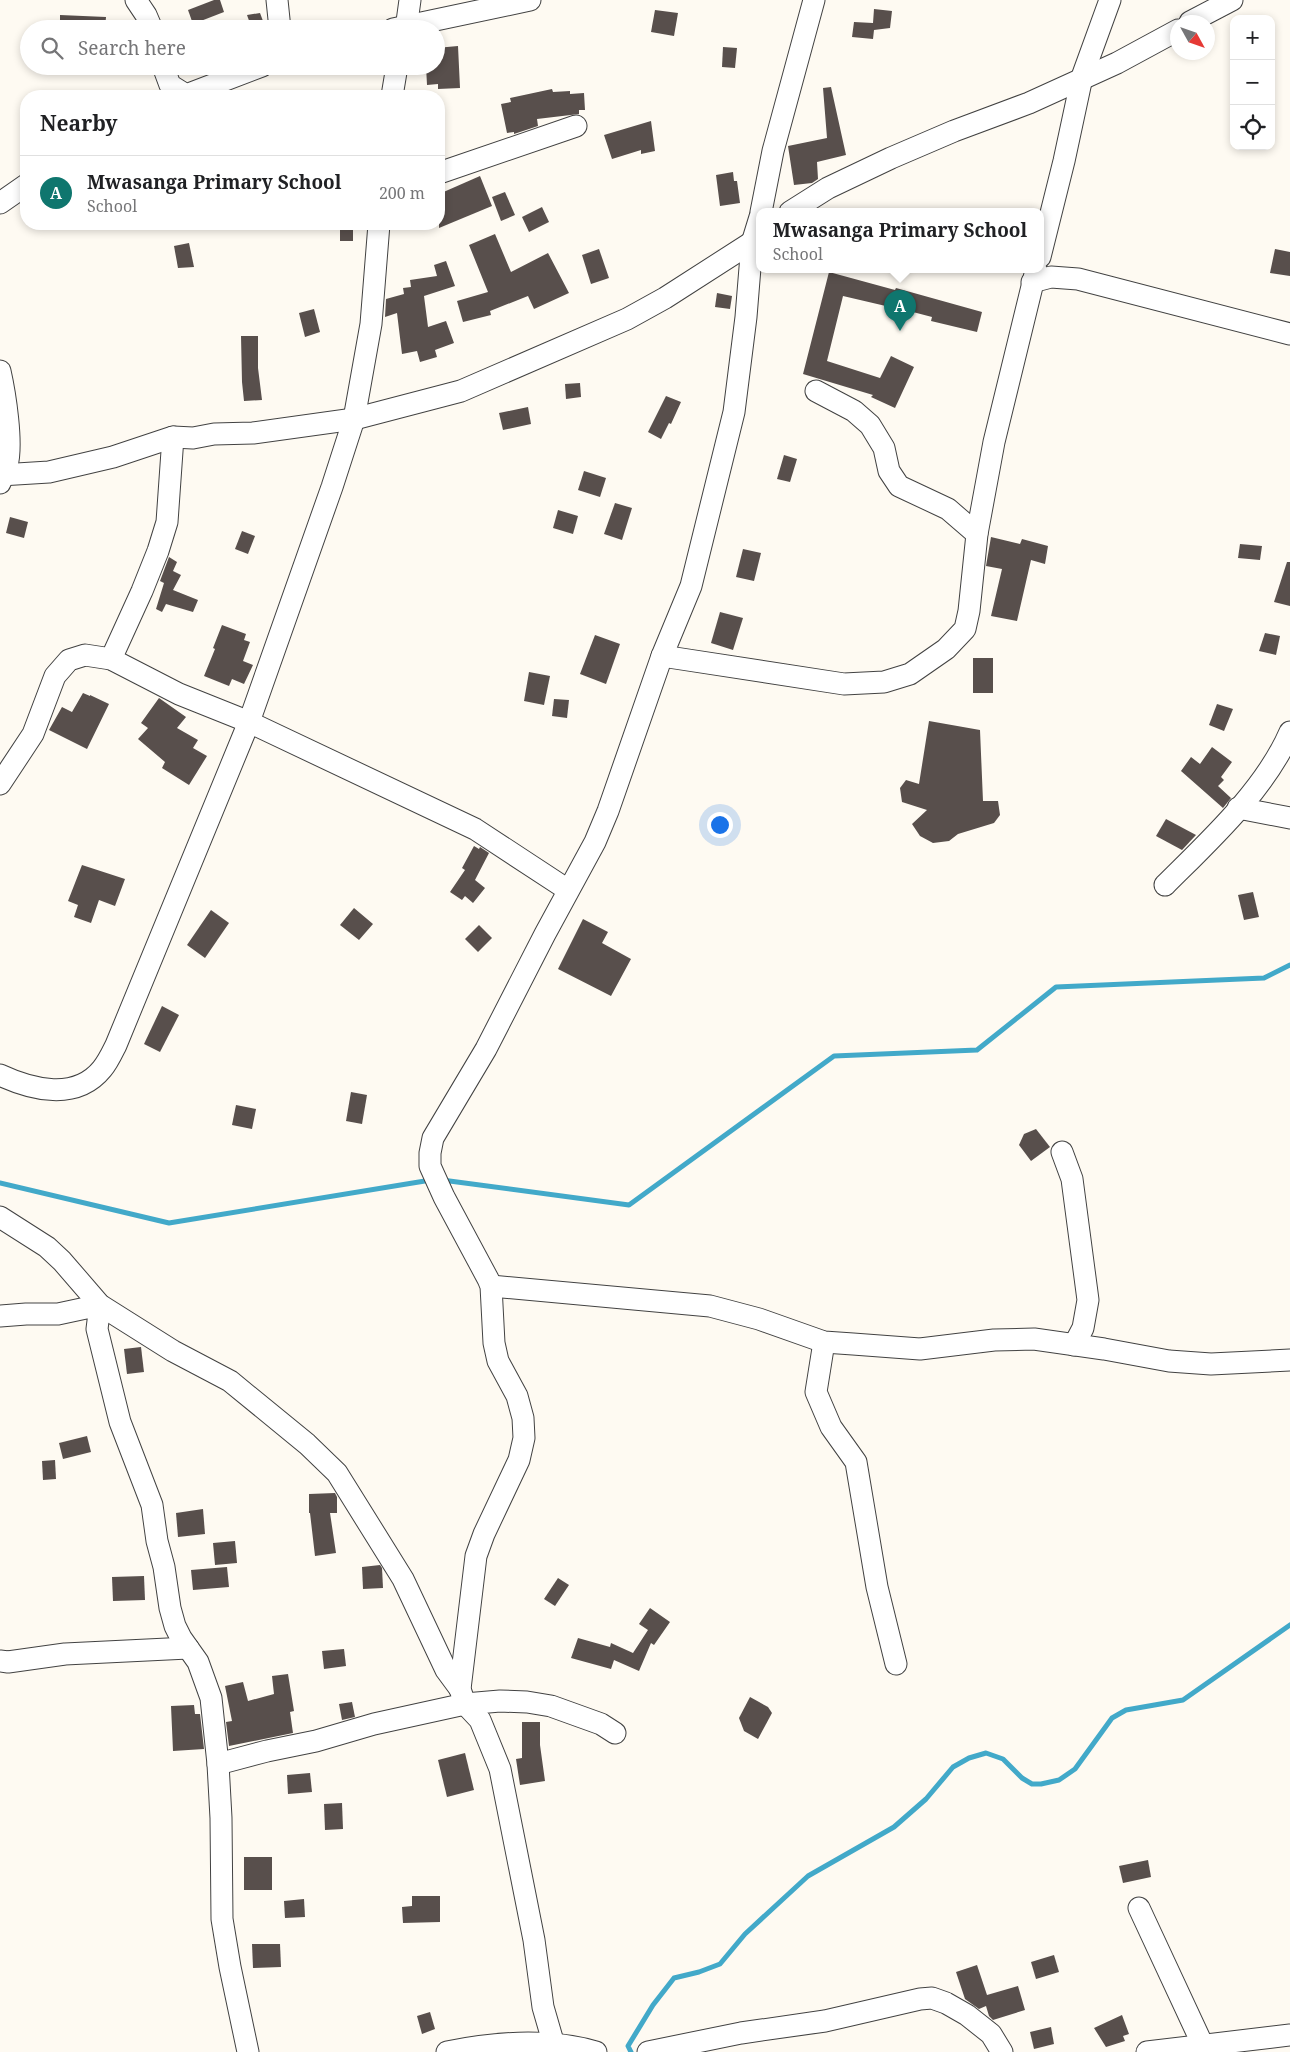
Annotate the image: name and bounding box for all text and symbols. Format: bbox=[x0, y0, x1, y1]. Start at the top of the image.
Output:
north arrow bbox=[1170, 15, 1215, 60]
map controls bbox=[1230, 15, 1275, 150]
button: + bbox=[1230, 15, 1275, 60]
search box bbox=[20, 20, 445, 75]
icon: search bbox=[38, 34, 66, 62]
text: Search here bbox=[78, 35, 186, 61]
button: − bbox=[1230, 60, 1275, 105]
button: locate bbox=[1230, 105, 1275, 150]
text: Nearby bbox=[40, 109, 118, 137]
text: Mwasanga Primary School bbox=[87, 169, 341, 195]
text: A bbox=[50, 182, 62, 204]
text: 200 m bbox=[379, 182, 425, 204]
text: School bbox=[87, 195, 137, 217]
popup bbox=[756, 208, 1044, 273]
text: Mwasanga Primary School bbox=[773, 217, 1027, 243]
text: School bbox=[773, 243, 823, 265]
pin: A bbox=[884, 290, 916, 331]
your location bbox=[707, 812, 733, 838]

